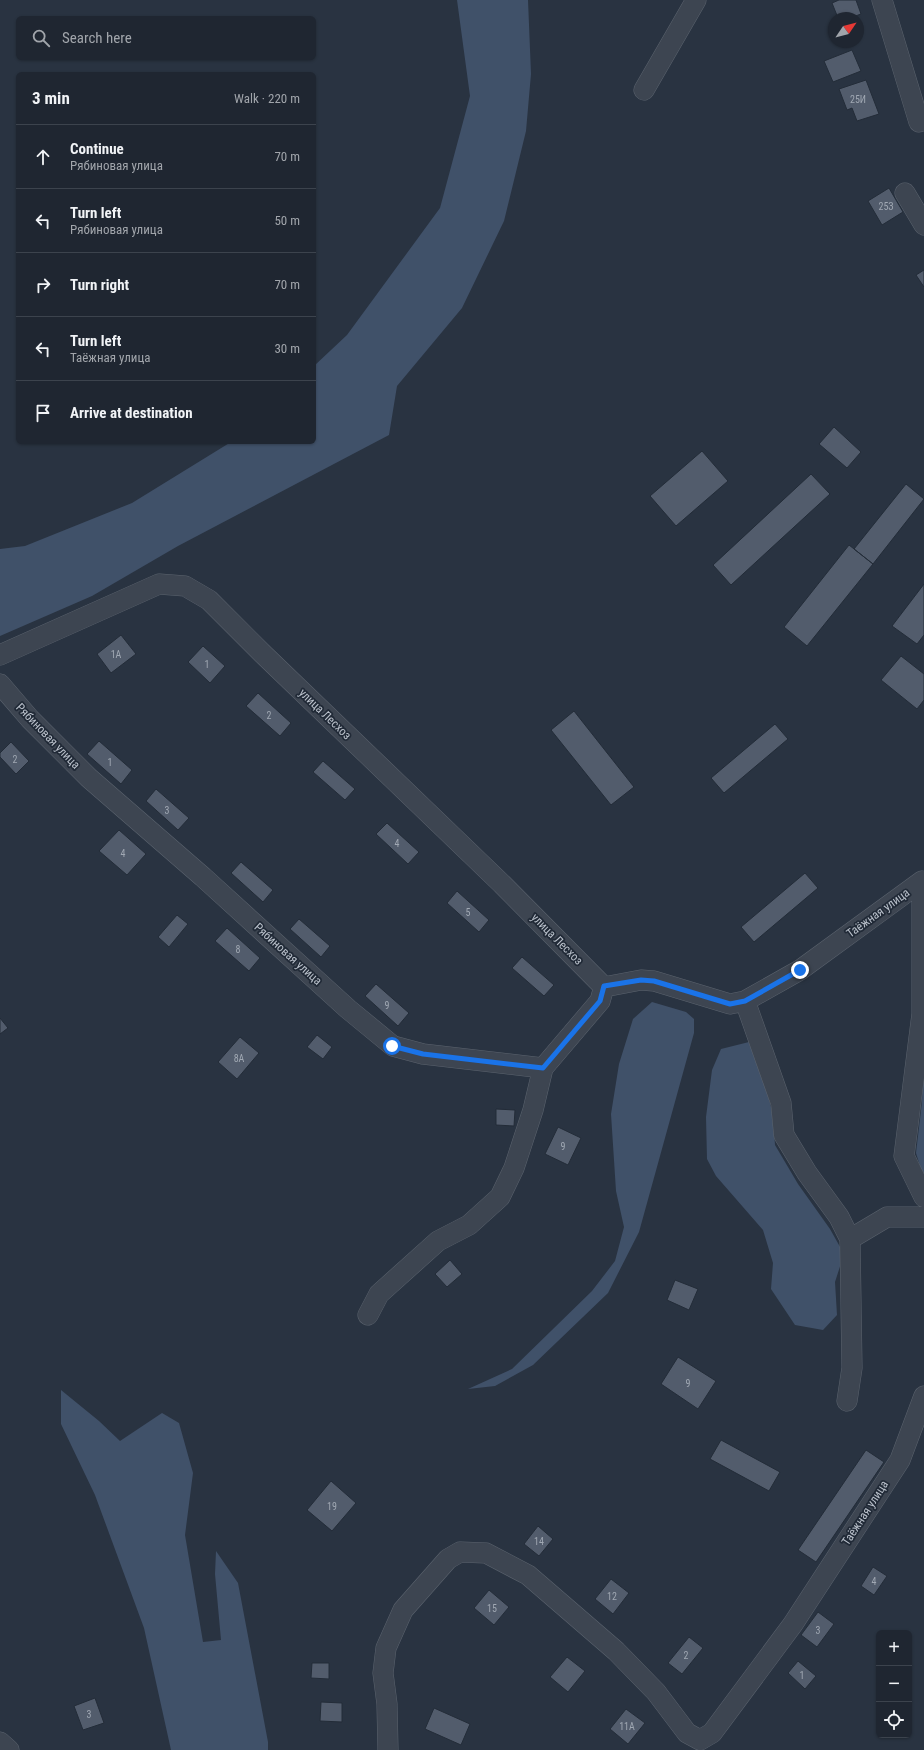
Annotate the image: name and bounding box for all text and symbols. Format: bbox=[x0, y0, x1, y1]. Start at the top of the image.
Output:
north arrow bbox=[828, 12, 864, 48]
search box bbox=[16, 16, 316, 60]
icon: search bbox=[30, 27, 52, 49]
text: Search here bbox=[62, 29, 132, 47]
text: 3 min bbox=[32, 88, 70, 108]
text: Walk · 220 m bbox=[234, 91, 300, 106]
house number: 25И bbox=[850, 94, 866, 105]
text: Continue bbox=[70, 140, 124, 158]
icon: ahead bbox=[32, 146, 54, 168]
text: 70 m bbox=[274, 149, 300, 164]
text: Рябиновая улица bbox=[70, 158, 163, 173]
house number: 25З bbox=[878, 201, 894, 212]
text: Turn left bbox=[70, 204, 121, 222]
icon: left bbox=[32, 210, 54, 232]
text: 50 m bbox=[274, 213, 300, 228]
text: Рябиновая улица bbox=[70, 222, 163, 237]
icon: right bbox=[32, 274, 54, 296]
text: Turn right bbox=[70, 276, 129, 294]
text: 70 m bbox=[274, 277, 300, 292]
text: Turn left bbox=[70, 332, 121, 350]
icon: left bbox=[32, 338, 54, 360]
text: 30 m bbox=[274, 341, 300, 356]
text: Таёжная улица bbox=[70, 350, 151, 365]
icon: arrive bbox=[32, 402, 54, 424]
text: Arrive at destination bbox=[70, 404, 193, 422]
house number: 1А bbox=[111, 649, 122, 660]
house number: 1 bbox=[205, 659, 209, 670]
street label: улица Лесхоз bbox=[296, 686, 354, 742]
street label: Рябиновая улица bbox=[13, 700, 83, 772]
house number: 2 bbox=[267, 710, 272, 721]
house number: 2 bbox=[13, 754, 18, 765]
house number: 1 bbox=[108, 757, 112, 768]
house number: 3 bbox=[165, 805, 170, 816]
house number: 4 bbox=[395, 838, 400, 849]
house number: 4 bbox=[121, 848, 126, 859]
street label: Таёжная улица bbox=[844, 885, 912, 941]
house number: 5 bbox=[466, 907, 471, 918]
street label: улица Лесхоз bbox=[528, 910, 586, 968]
street label: Рябиновая улица bbox=[251, 920, 325, 988]
house number: 8 bbox=[236, 944, 241, 955]
route end bbox=[791, 961, 809, 979]
house number: 9 bbox=[385, 1000, 390, 1011]
route start bbox=[383, 1037, 401, 1055]
house number: 8А bbox=[234, 1053, 245, 1064]
house number: 9 bbox=[561, 1141, 566, 1152]
house number: 9 bbox=[686, 1378, 691, 1389]
street label: Таёжная улица bbox=[839, 1478, 891, 1548]
house number: 19 bbox=[327, 1501, 337, 1512]
house number: 14 bbox=[534, 1536, 544, 1547]
house number: 4 bbox=[872, 1576, 877, 1587]
house number: 12 bbox=[607, 1591, 617, 1602]
house number: 15 bbox=[487, 1603, 497, 1614]
house number: 3 bbox=[816, 1625, 821, 1636]
map controls bbox=[876, 1630, 912, 1738]
button: + bbox=[876, 1630, 912, 1666]
house number: 2 bbox=[684, 1650, 689, 1661]
button: − bbox=[876, 1666, 912, 1702]
house number: 1 bbox=[800, 1670, 804, 1681]
button: locate bbox=[876, 1702, 912, 1738]
house number: 3 bbox=[87, 1709, 92, 1720]
house number: 11А bbox=[619, 1721, 635, 1732]

